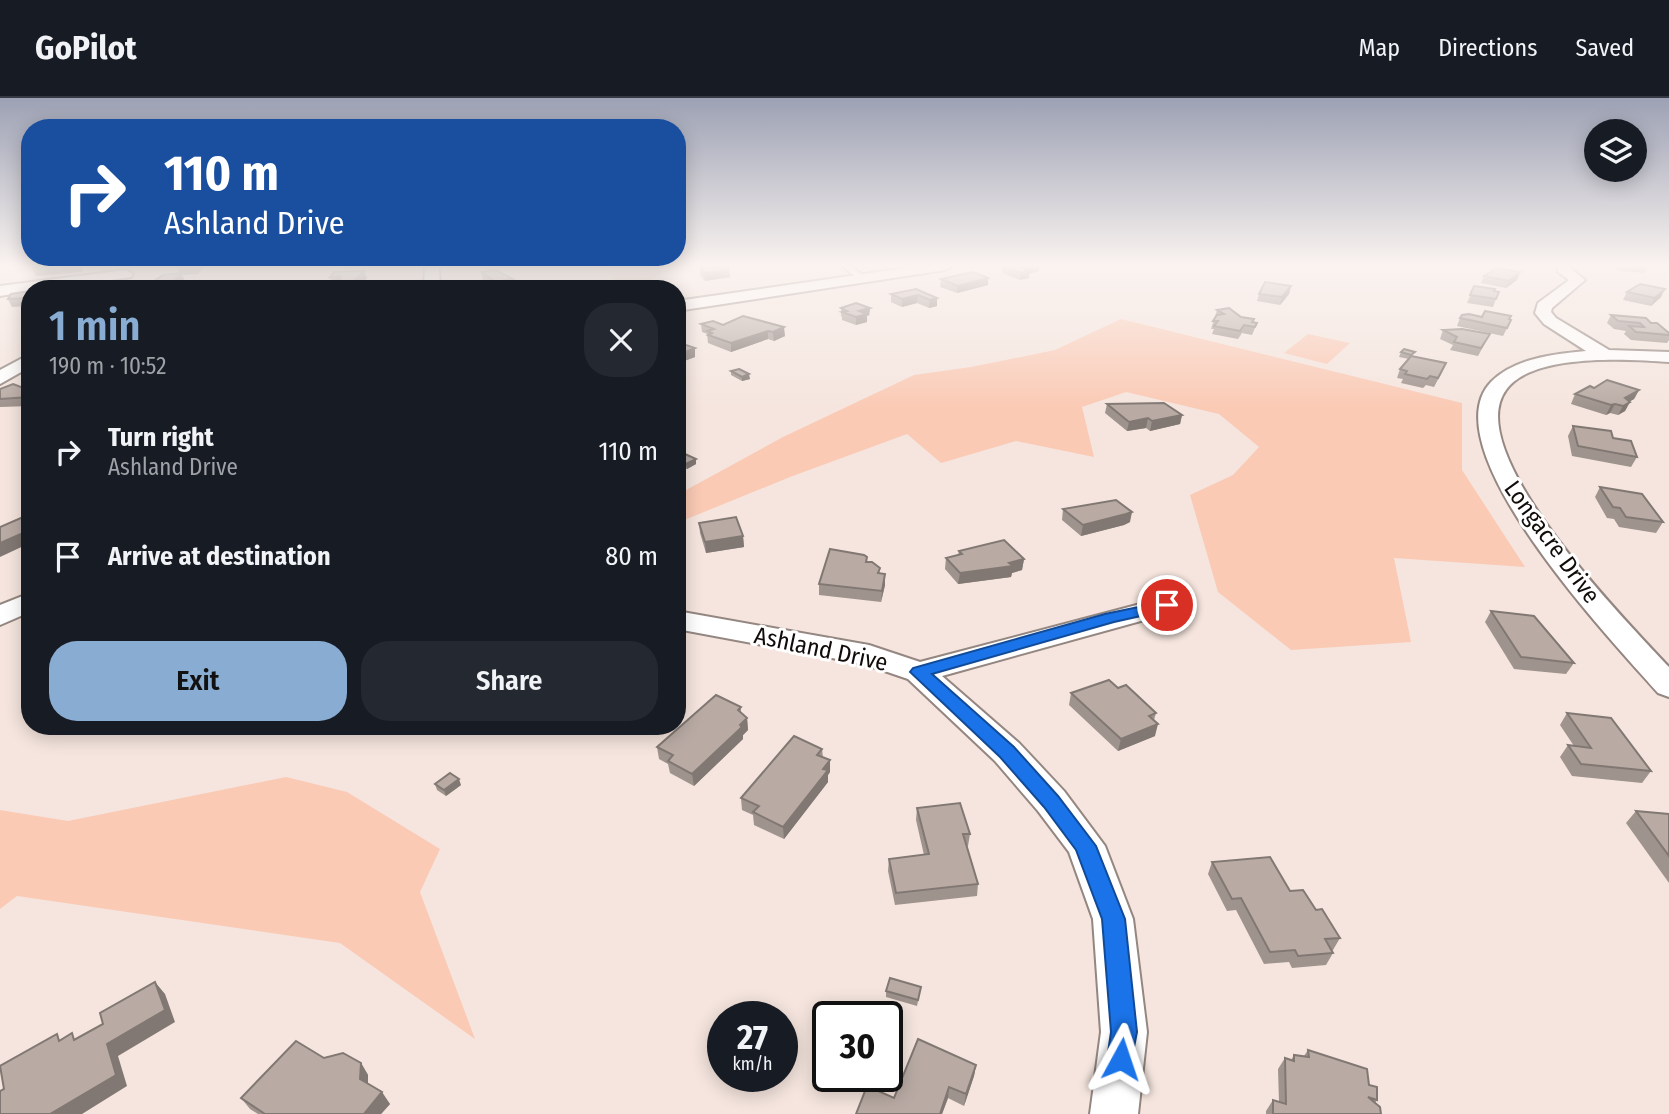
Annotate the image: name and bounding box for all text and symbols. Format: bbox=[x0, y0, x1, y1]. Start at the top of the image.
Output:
text: GoPilot bbox=[35, 28, 137, 68]
text: Map bbox=[1359, 34, 1400, 62]
text: Directions bbox=[1438, 34, 1537, 62]
text: Saved bbox=[1575, 34, 1634, 62]
map controls bbox=[1584, 119, 1647, 182]
button: layers bbox=[1584, 119, 1647, 182]
text: 110 m bbox=[164, 144, 279, 203]
icon: right bbox=[49, 147, 140, 238]
text: Ashland Drive bbox=[164, 204, 345, 242]
text: 1 min bbox=[49, 301, 140, 351]
button: close bbox=[584, 303, 658, 377]
text: 190 m · 10:52 bbox=[49, 352, 166, 380]
text: Turn right bbox=[108, 422, 214, 453]
icon: right bbox=[49, 433, 87, 471]
text: 110 m bbox=[598, 436, 658, 467]
text: Ashland Drive bbox=[108, 453, 238, 481]
street label: Longacre Drive bbox=[1498, 475, 1606, 609]
icon: arrive bbox=[49, 538, 87, 576]
text: Arrive at destination bbox=[108, 541, 331, 572]
text: 80 m bbox=[605, 541, 658, 572]
pin bbox=[1137, 575, 1197, 635]
icon: arrive bbox=[1148, 586, 1186, 624]
street label: Ashland Drive bbox=[752, 621, 890, 677]
button: Exit bbox=[49, 641, 347, 721]
button: Share bbox=[361, 641, 658, 721]
speed limit sign: 30 bbox=[812, 1001, 903, 1092]
text: 27 bbox=[737, 1016, 768, 1058]
position arrow bbox=[1084, 1022, 1158, 1096]
text: km/h bbox=[732, 1053, 773, 1075]

